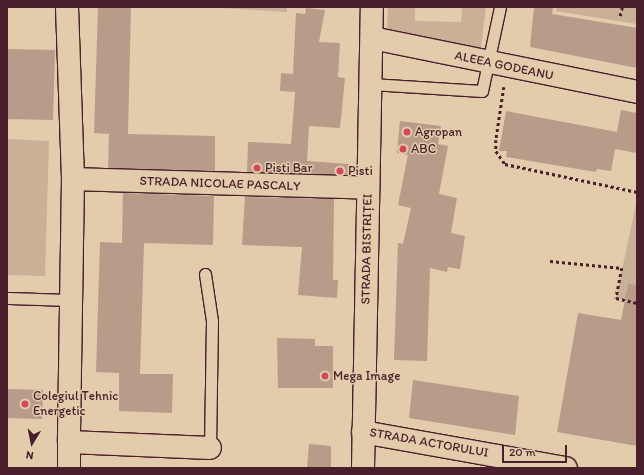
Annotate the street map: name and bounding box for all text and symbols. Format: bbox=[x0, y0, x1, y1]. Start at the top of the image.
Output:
street label: ALEEA GODEANU bbox=[453, 48, 555, 84]
place label: Agropan bbox=[415, 124, 462, 140]
marker: Agropan bbox=[402, 127, 412, 137]
place label: ABC bbox=[411, 141, 436, 157]
marker: ABC bbox=[398, 144, 408, 154]
place label: Pisti Bar bbox=[265, 160, 313, 176]
marker: Pisti Bar bbox=[252, 163, 262, 173]
place label: Pisti bbox=[348, 163, 373, 179]
marker: Pisti bbox=[335, 166, 345, 176]
street label: STRADA NICOLAE PASCALY bbox=[140, 173, 300, 195]
street label: STRADA BISTRIȚEI bbox=[358, 194, 376, 304]
place label: Mega Image bbox=[333, 368, 401, 384]
marker: Mega Image bbox=[320, 371, 330, 381]
place label: Colegiul Tehnic Energetic bbox=[33, 389, 117, 420]
marker: Colegiul Tehnic Energetic bbox=[20, 399, 30, 409]
north arrow bbox=[12, 423, 52, 463]
street label: STRADA ACTORULUI bbox=[369, 425, 489, 461]
scale bar bbox=[504, 437, 569, 463]
text: 20 m bbox=[509, 445, 536, 459]
text: N bbox=[25, 448, 35, 462]

